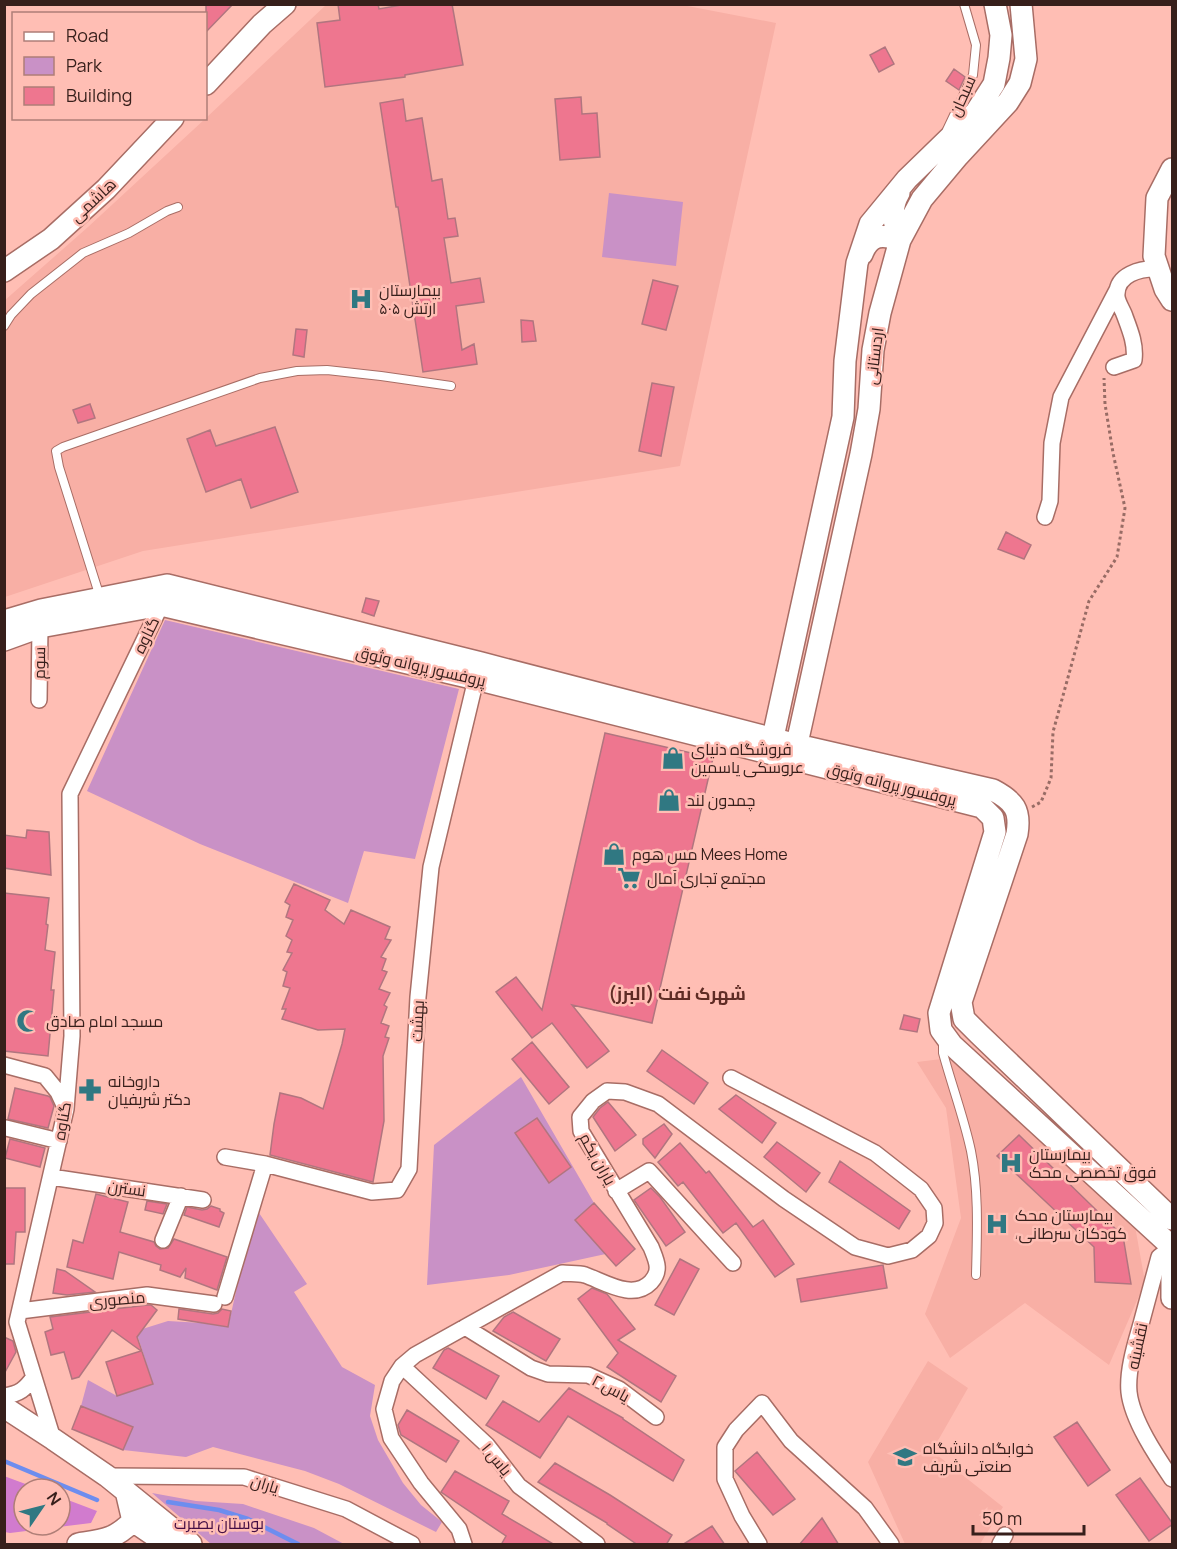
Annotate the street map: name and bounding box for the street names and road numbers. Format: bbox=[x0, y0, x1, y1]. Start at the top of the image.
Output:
street label: سبحان bbox=[943, 72, 981, 120]
street label: هاشمی bbox=[65, 173, 121, 227]
street label: اردستانی bbox=[860, 326, 888, 386]
street label: گناوه bbox=[128, 613, 164, 657]
street label: پروفسور پروانه وثوق bbox=[354, 640, 489, 693]
street label: سوم bbox=[28, 647, 51, 679]
street label: پروفسور پروانه وثوق bbox=[825, 757, 960, 812]
street label: بهشت bbox=[405, 1000, 429, 1042]
street label: گناوه bbox=[48, 1100, 76, 1142]
street label: یاران یکم bbox=[574, 1129, 622, 1190]
street label: نسترن bbox=[107, 1174, 147, 1202]
street label: منصوری bbox=[88, 1286, 146, 1312]
street label: نقشینه bbox=[1121, 1321, 1153, 1371]
street label: یاس ۲ bbox=[588, 1369, 634, 1407]
street label: یاس ۱ bbox=[477, 1438, 517, 1481]
street label: یاران bbox=[248, 1469, 282, 1499]

